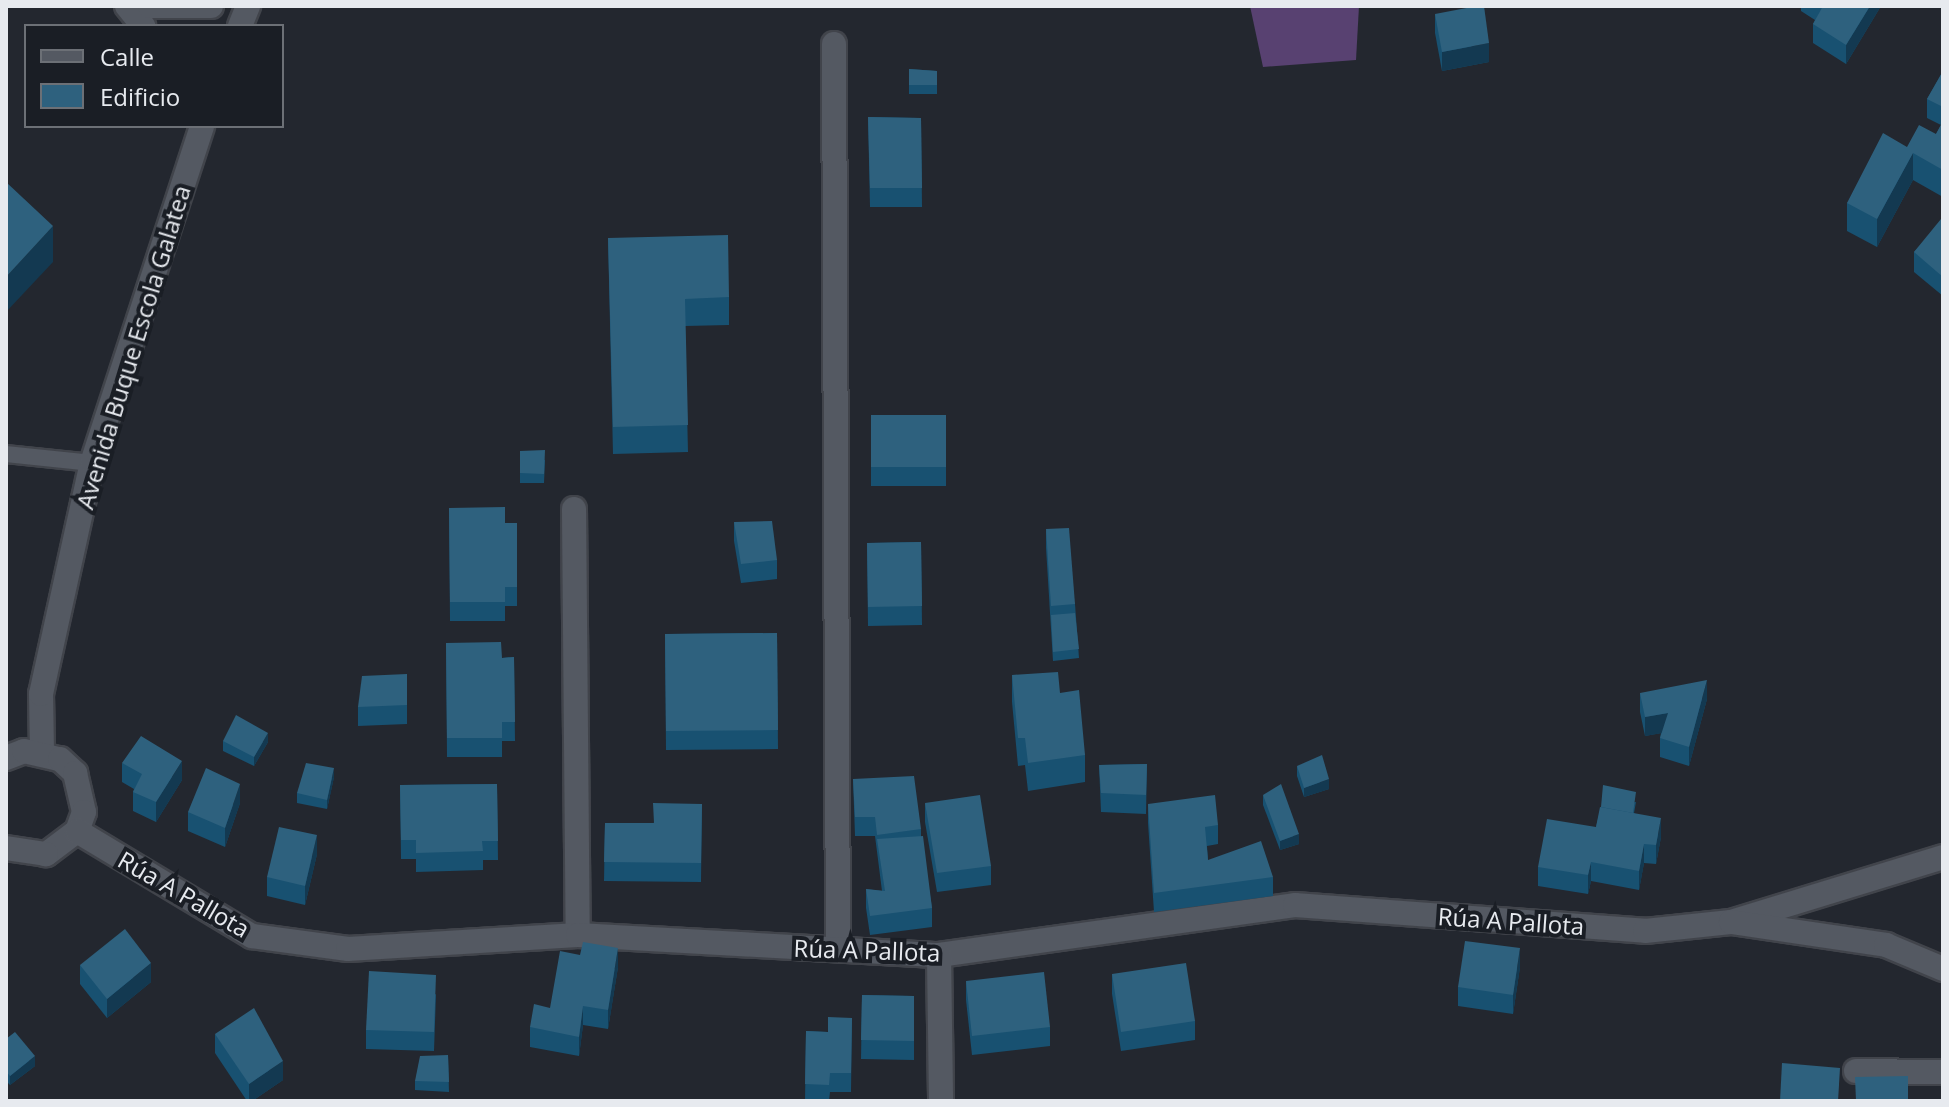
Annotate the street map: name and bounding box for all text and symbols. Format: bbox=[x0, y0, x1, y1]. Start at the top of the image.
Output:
legend bbox=[24, 24, 284, 128]
text: Calle bbox=[100, 40, 154, 73]
text: Edificio bbox=[100, 80, 180, 113]
street label: Avenida Buque Escola Galatea bbox=[70, 182, 196, 512]
street label: Rúa A Pallota bbox=[113, 845, 255, 943]
street label: Rúa A Pallota bbox=[1437, 902, 1585, 940]
street label: Rúa A Pallota bbox=[793, 933, 941, 967]

